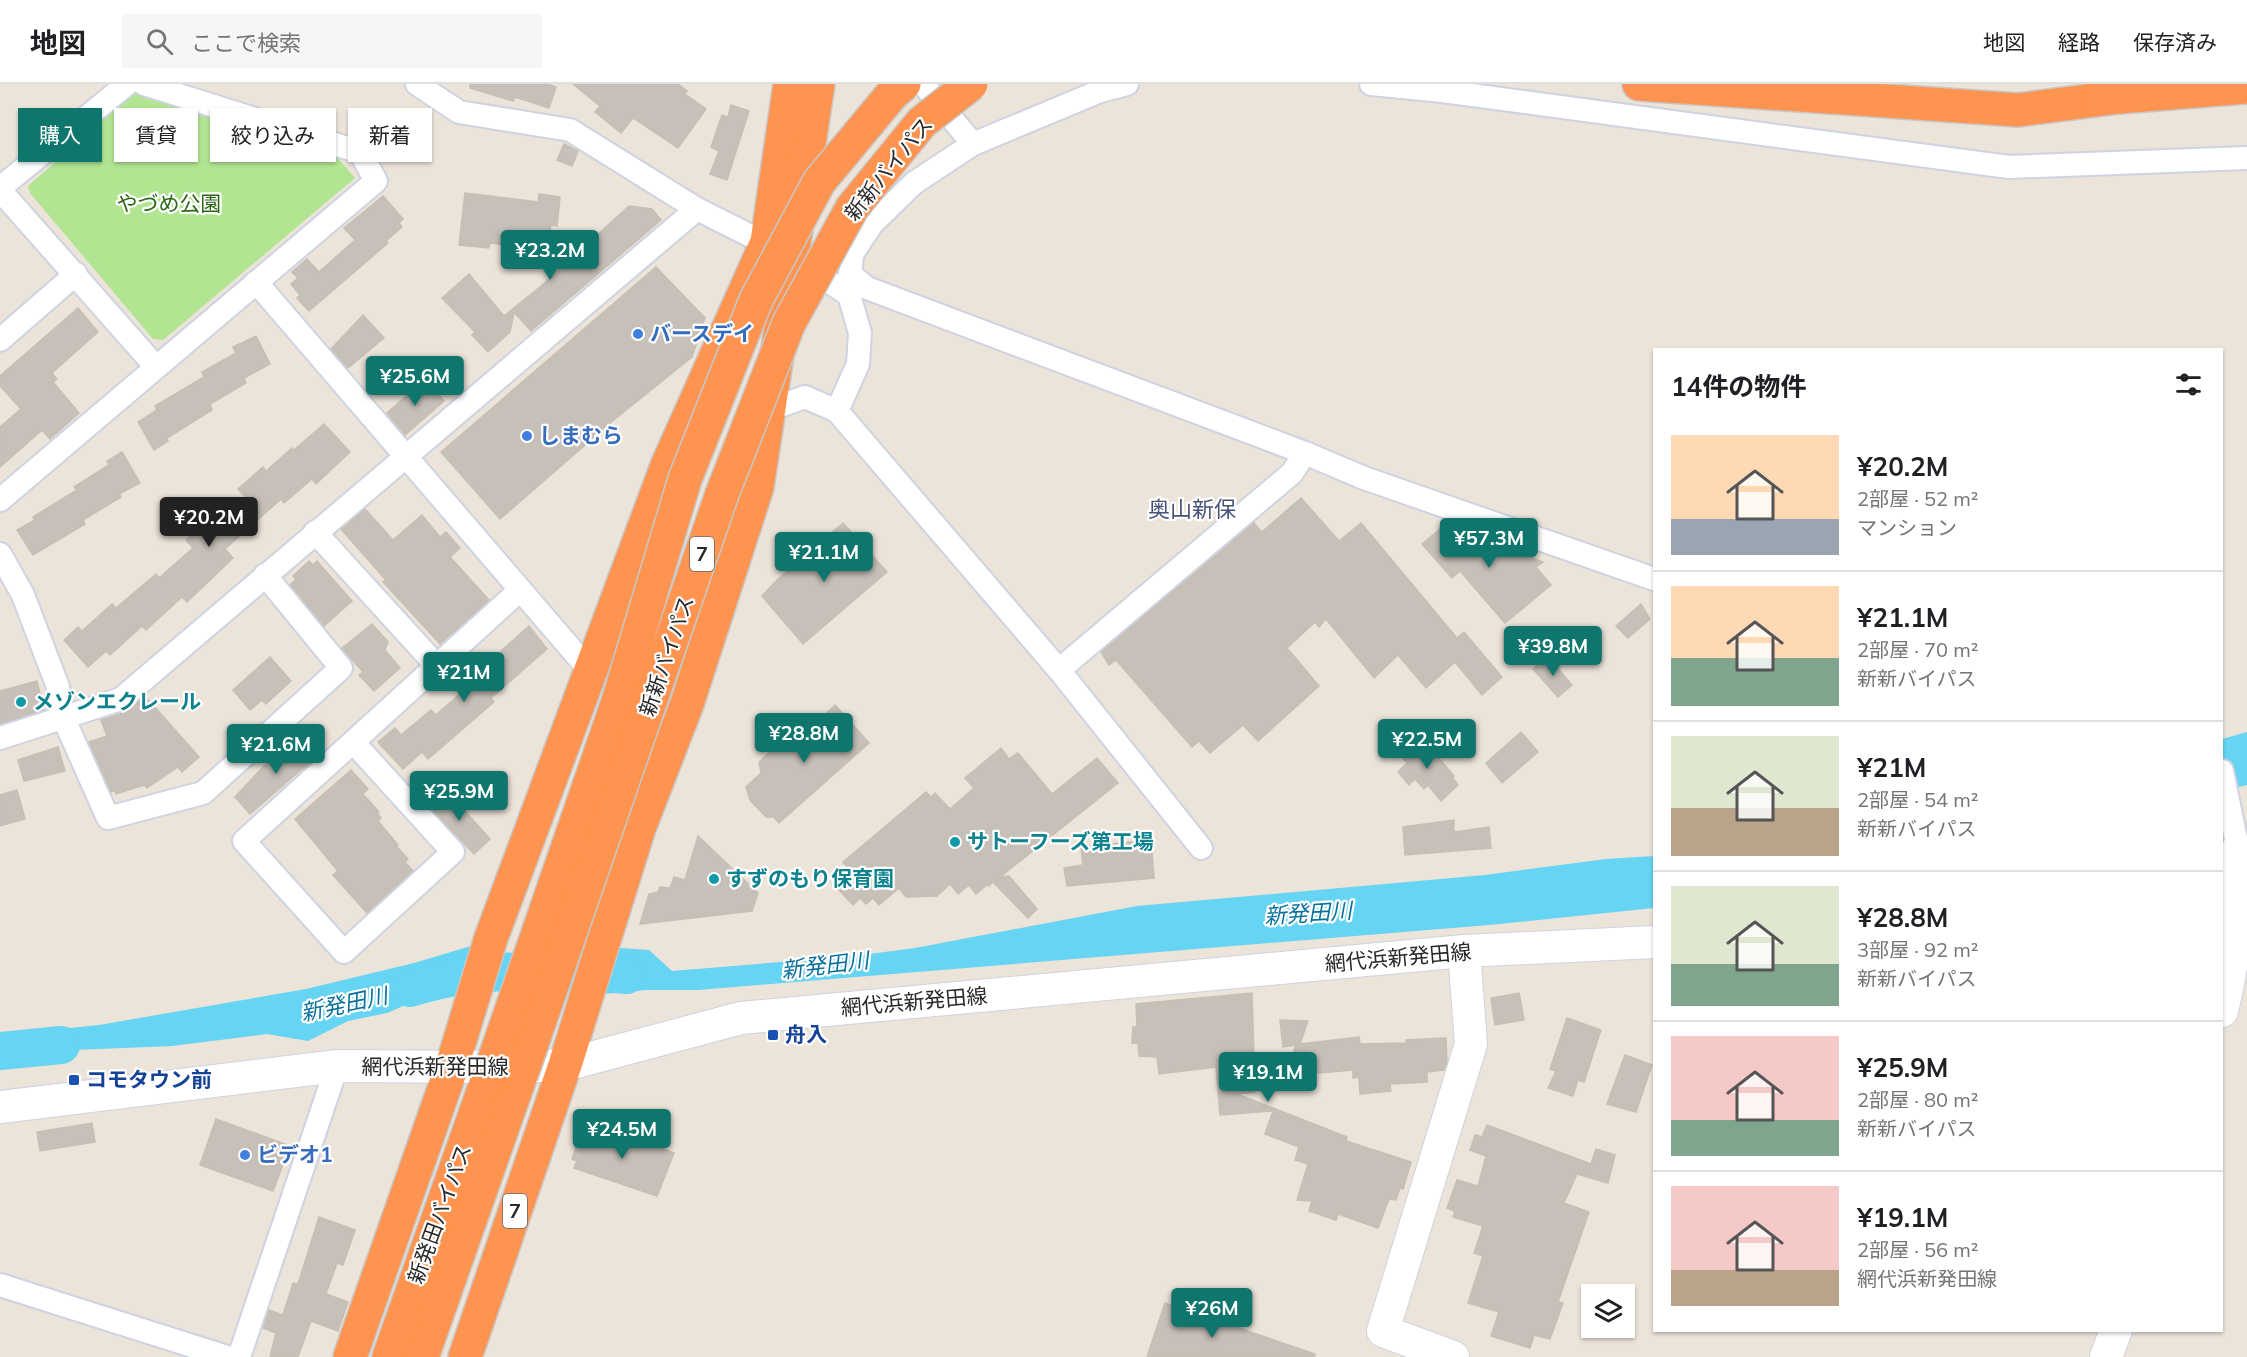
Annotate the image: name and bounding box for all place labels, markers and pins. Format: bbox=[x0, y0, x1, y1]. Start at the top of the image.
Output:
pin: ¥23.2M bbox=[501, 230, 599, 281]
place label: バースデイ bbox=[650, 320, 754, 346]
marker: バースデイ bbox=[631, 327, 645, 341]
pin: ¥25.6M bbox=[366, 356, 464, 407]
place label: しまむら bbox=[539, 422, 623, 448]
marker: しまむら bbox=[520, 429, 534, 443]
pin: ¥20.2M bbox=[160, 497, 258, 548]
pin: ¥57.3M bbox=[1440, 518, 1538, 569]
pin: ¥21.1M bbox=[775, 532, 873, 583]
pin: ¥39.8M bbox=[1504, 626, 1602, 677]
pin: ¥21M bbox=[428, 652, 500, 703]
place label: メゾンエクレール bbox=[33, 688, 201, 714]
marker: メゾンエクレール bbox=[14, 695, 28, 709]
pin: ¥28.8M bbox=[755, 713, 853, 764]
pin: ¥22.5M bbox=[1378, 719, 1476, 770]
pin: ¥21.6M bbox=[227, 724, 325, 775]
pin: ¥25.9M bbox=[410, 771, 508, 822]
place label: サトーフーズ第工場 bbox=[967, 828, 1154, 854]
marker: サトーフーズ第工場 bbox=[948, 835, 962, 849]
place label: すずのもり保育園 bbox=[726, 865, 894, 891]
marker: すずのもり保育園 bbox=[707, 872, 721, 886]
place label: 舟入 bbox=[785, 1021, 827, 1047]
marker: 舟入 bbox=[766, 1028, 780, 1042]
pin: ¥19.1M bbox=[1219, 1052, 1317, 1103]
place label: コモタウン前 bbox=[86, 1066, 212, 1092]
marker: コモタウン前 bbox=[67, 1073, 81, 1087]
pin: ¥24.5M bbox=[573, 1109, 671, 1160]
place label: ビデオ1 bbox=[257, 1141, 333, 1167]
marker: ビデオ1 bbox=[238, 1148, 252, 1162]
pin: ¥26M bbox=[1176, 1288, 1248, 1339]

